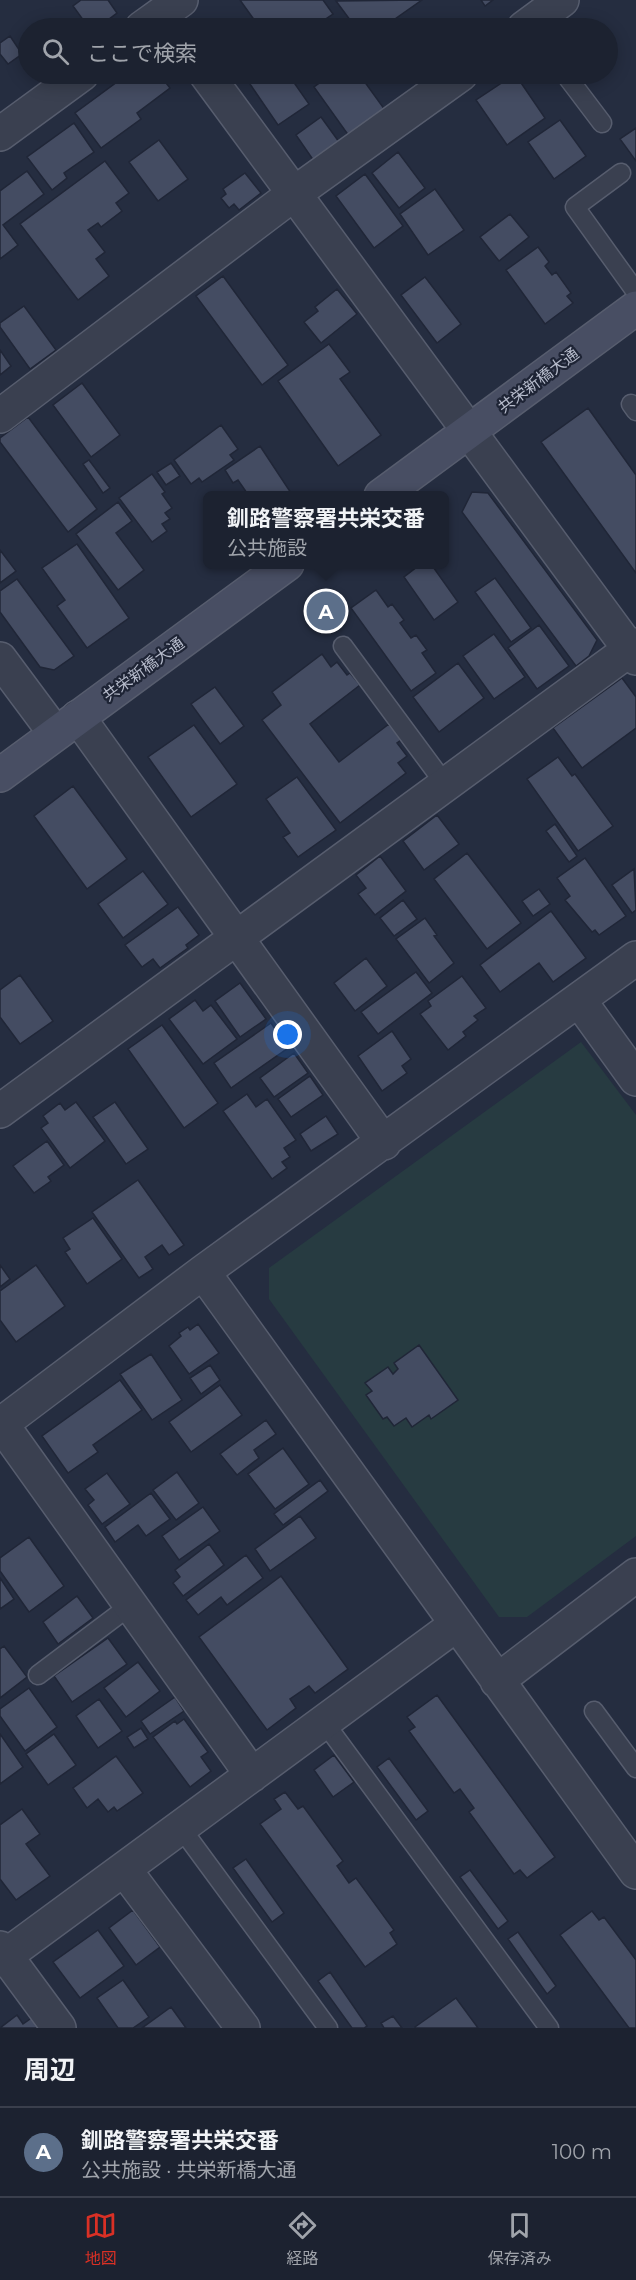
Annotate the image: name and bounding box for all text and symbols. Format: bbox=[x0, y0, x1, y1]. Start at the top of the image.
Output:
search box bbox=[18, 18, 618, 84]
icon: search bbox=[39, 35, 72, 68]
text: ここで検索 bbox=[87, 40, 197, 67]
street label: 共栄新橋大通 bbox=[494, 344, 582, 417]
popup bbox=[203, 491, 449, 569]
text: 釧路警察署共栄交番 bbox=[227, 505, 425, 532]
text: 公共施設 bbox=[227, 536, 307, 560]
pin: A bbox=[306, 588, 346, 634]
street label: 共栄新橋大通 bbox=[99, 634, 188, 705]
your location bbox=[273, 1020, 302, 1049]
text: 周辺 bbox=[24, 2054, 76, 2086]
text: 釧路警察署共栄交番 bbox=[81, 2127, 279, 2154]
text: A bbox=[36, 2140, 51, 2164]
text: 100 m bbox=[552, 2140, 612, 2164]
text: 公共施設 · 共栄新橋大通 bbox=[81, 2158, 297, 2182]
tab: 地図 bbox=[84, 2209, 117, 2269]
tab: 経路 bbox=[286, 2209, 319, 2269]
tab: 保存済み bbox=[488, 2209, 552, 2269]

